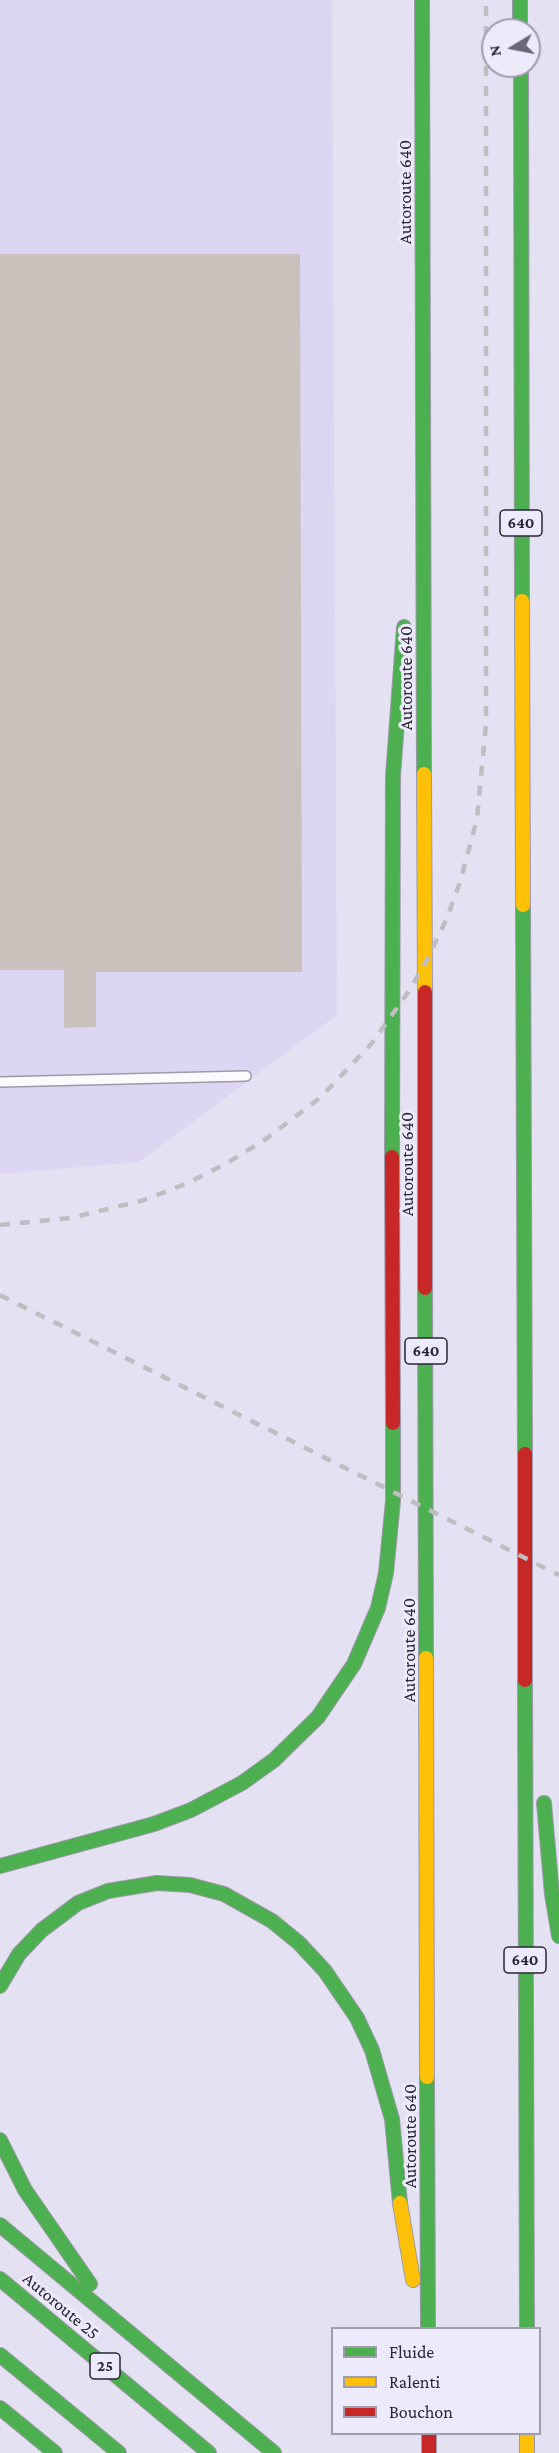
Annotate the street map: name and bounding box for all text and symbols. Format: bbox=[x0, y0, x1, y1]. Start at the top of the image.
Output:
north arrow bbox=[481, 18, 541, 78]
text: N bbox=[485, 44, 504, 58]
street label: Autoroute 640 bbox=[394, 140, 416, 244]
road number: 640 bbox=[500, 510, 542, 536]
street label: Autoroute 640 bbox=[395, 626, 417, 730]
street label: Autoroute 640 bbox=[396, 1112, 418, 1216]
road number: 640 bbox=[405, 1338, 447, 1364]
street label: Autoroute 640 bbox=[398, 1598, 420, 1702]
road number: 640 bbox=[504, 1947, 546, 1973]
street label: Autoroute 640 bbox=[399, 2084, 421, 2188]
street label: Autoroute 25 bbox=[18, 2268, 104, 2344]
legend bbox=[331, 2327, 541, 2435]
text: Fluide bbox=[389, 2342, 434, 2362]
road number: 25 bbox=[90, 2353, 120, 2379]
text: Ralenti bbox=[389, 2372, 440, 2392]
text: Bouchon bbox=[389, 2402, 453, 2422]

